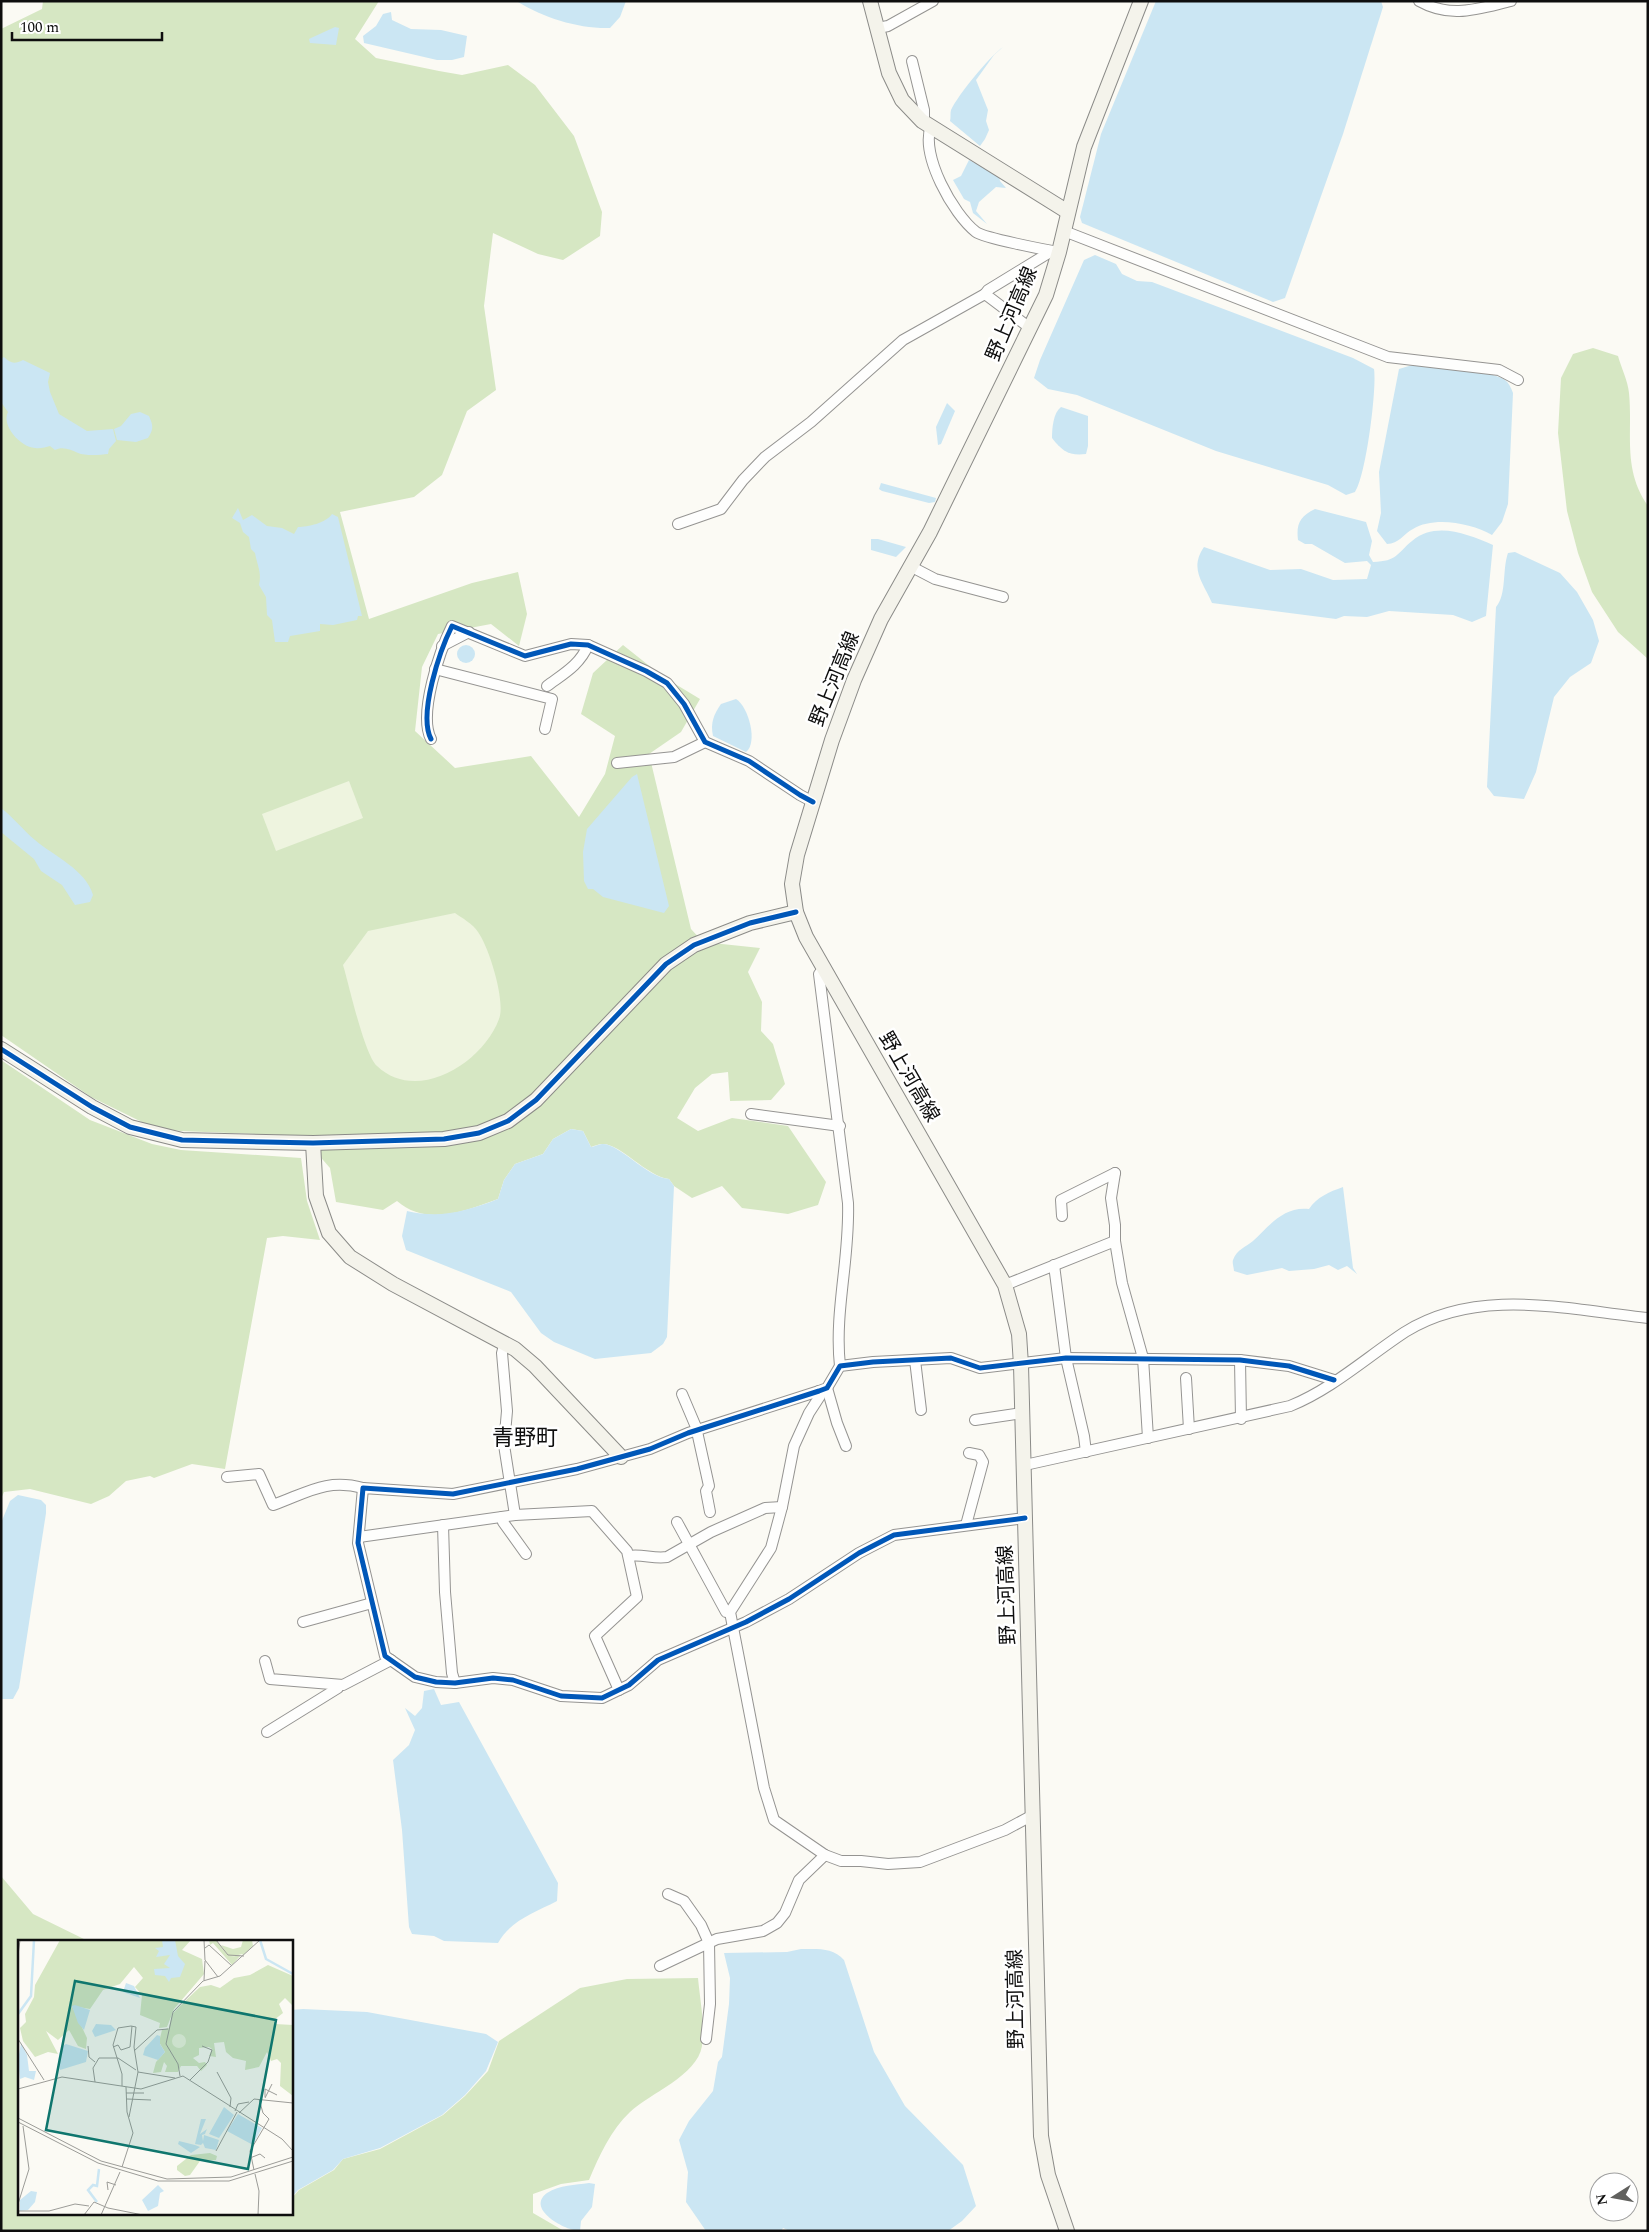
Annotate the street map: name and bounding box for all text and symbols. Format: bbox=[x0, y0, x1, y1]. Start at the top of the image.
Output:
scale bar bbox=[12, 10, 162, 42]
text: 100 m bbox=[20, 16, 59, 39]
street label: 野上河高線 bbox=[979, 262, 1045, 366]
street label: 野上河高線 bbox=[802, 627, 868, 731]
street label: 野上河高線 bbox=[871, 1026, 947, 1128]
district label: 青野町 bbox=[492, 1422, 558, 1455]
street label: 野上河高線 bbox=[990, 1545, 1024, 1645]
inset map bbox=[18, 1940, 292, 2214]
street label: 野上河高線 bbox=[1000, 1949, 1032, 2049]
north arrow bbox=[1589, 2172, 1639, 2222]
text: N bbox=[1590, 2192, 1613, 2207]

